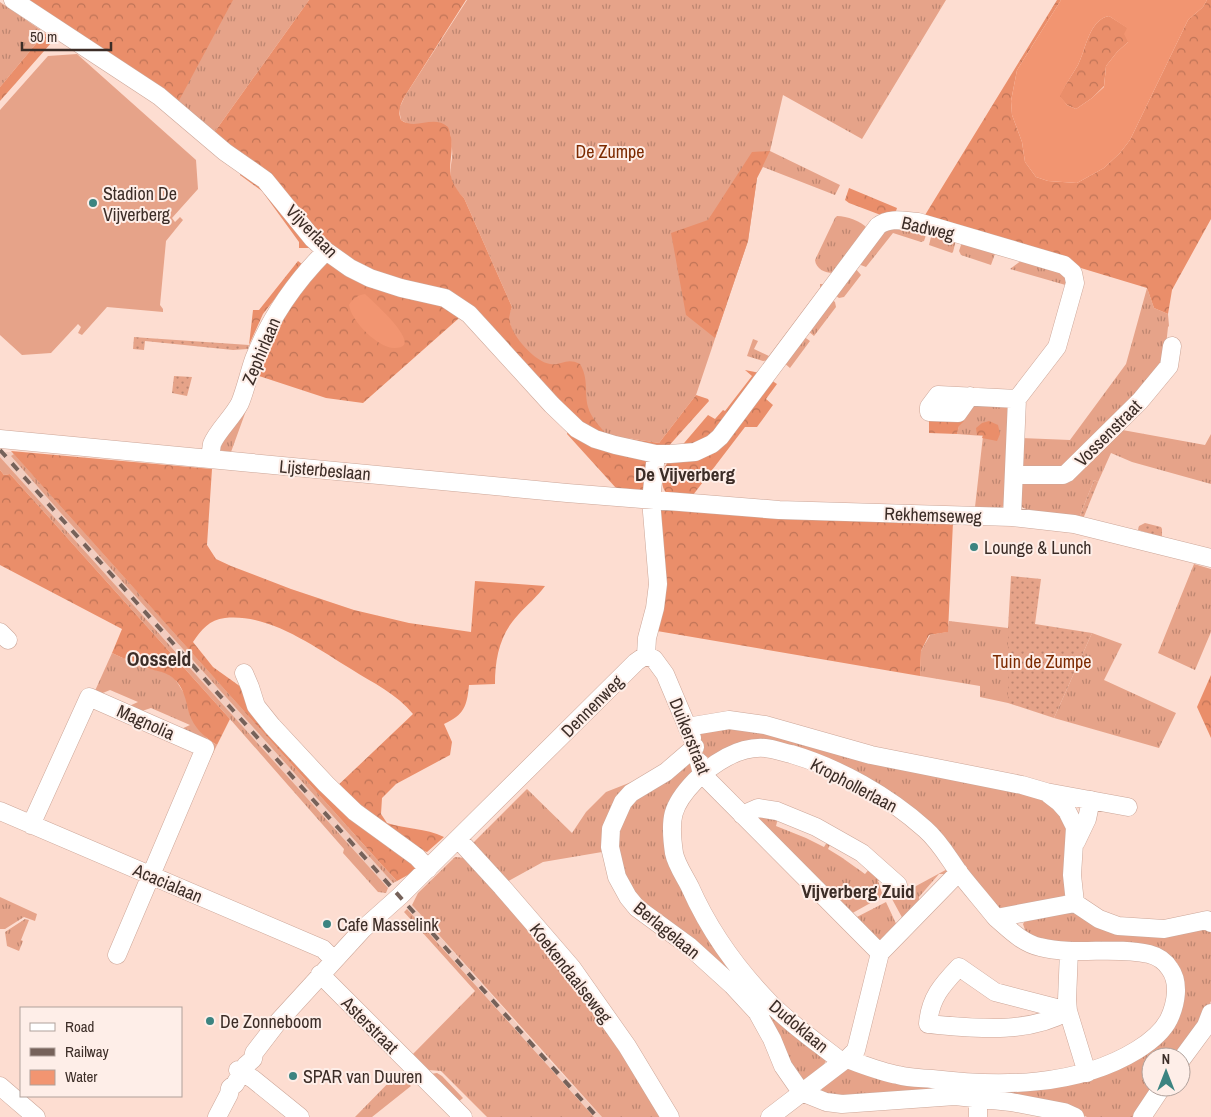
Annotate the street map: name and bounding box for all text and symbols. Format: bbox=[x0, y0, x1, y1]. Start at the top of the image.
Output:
scale bar bbox=[22, 20, 111, 52]
text: 50 m bbox=[30, 26, 57, 47]
park label: De Zumpe bbox=[576, 139, 644, 164]
place label: Stadion De Vijverberg bbox=[103, 181, 177, 227]
marker: Stadion De Vijverberg bbox=[87, 197, 99, 209]
street label: Vijverlaan bbox=[280, 199, 344, 263]
street label: Badweg bbox=[899, 210, 958, 246]
street label: Zephirlaan bbox=[236, 314, 286, 388]
street label: Vossenstraat bbox=[1069, 394, 1147, 472]
street label: Lijsterbeslaan bbox=[278, 454, 372, 486]
district label: De Vijverberg bbox=[635, 461, 736, 487]
street label: Rekhemseweg bbox=[884, 501, 983, 529]
place label: Lounge & Lunch bbox=[984, 535, 1092, 560]
marker: Lounge & Lunch bbox=[968, 541, 980, 553]
district label: Oosseld bbox=[127, 645, 191, 672]
park label: Tuin de Zumpe bbox=[993, 649, 1091, 674]
street label: Dennenweg bbox=[555, 669, 629, 743]
street label: Duikerstraat bbox=[663, 694, 717, 778]
street label: Magnolia bbox=[113, 698, 179, 746]
street label: Krophollerlaan bbox=[806, 752, 902, 818]
street label: Acacialaan bbox=[129, 857, 206, 909]
district label: Vijverberg Zuid bbox=[801, 878, 915, 904]
street label: Berlagelaan bbox=[629, 895, 705, 965]
place label: Cafe Masselink bbox=[337, 912, 439, 937]
marker: Cafe Masselink bbox=[321, 918, 333, 930]
street label: Koekendaalseweg bbox=[524, 918, 618, 1029]
street label: Asterstraat bbox=[335, 990, 404, 1059]
street label: Dudoklaan bbox=[764, 994, 834, 1058]
legend bbox=[20, 1007, 182, 1097]
place label: De Zonneboom bbox=[220, 1009, 322, 1034]
marker: De Zonneboom bbox=[204, 1015, 216, 1027]
text: Road bbox=[65, 1016, 94, 1037]
text: Railway bbox=[65, 1041, 110, 1062]
north arrow bbox=[1141, 1047, 1191, 1097]
text: N bbox=[1162, 1050, 1170, 1068]
place label: SPAR van Duuren bbox=[303, 1064, 423, 1089]
text: Water bbox=[65, 1066, 97, 1087]
marker: SPAR van Duuren bbox=[287, 1070, 299, 1082]

